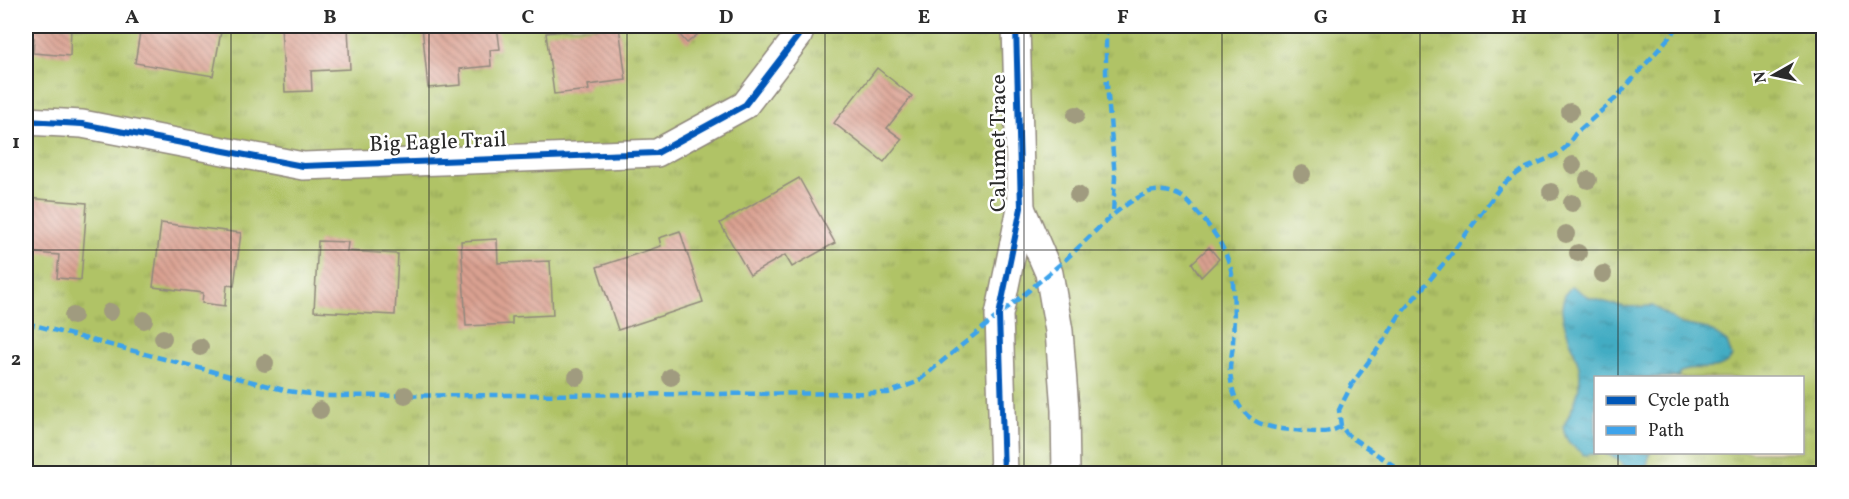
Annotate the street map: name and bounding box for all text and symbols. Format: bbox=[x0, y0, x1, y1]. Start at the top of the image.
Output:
text: A bbox=[125, 4, 139, 32]
text: B bbox=[323, 4, 337, 32]
text: C bbox=[522, 4, 535, 32]
text: D bbox=[719, 4, 733, 32]
text: E bbox=[918, 4, 930, 32]
text: F bbox=[1117, 4, 1129, 32]
text: G bbox=[1314, 4, 1328, 32]
text: H bbox=[1511, 4, 1527, 32]
text: I bbox=[1713, 4, 1721, 32]
north arrow bbox=[1744, 45, 1804, 105]
text: N bbox=[1749, 69, 1773, 84]
street label: Calumet Trace bbox=[984, 74, 1015, 212]
street label: Big Eagle Trail bbox=[369, 125, 507, 161]
text: 1 bbox=[12, 129, 20, 157]
text: 2 bbox=[11, 346, 21, 374]
legend bbox=[1594, 376, 1804, 454]
text: Cycle path bbox=[1648, 389, 1730, 414]
text: Path bbox=[1648, 419, 1684, 444]

